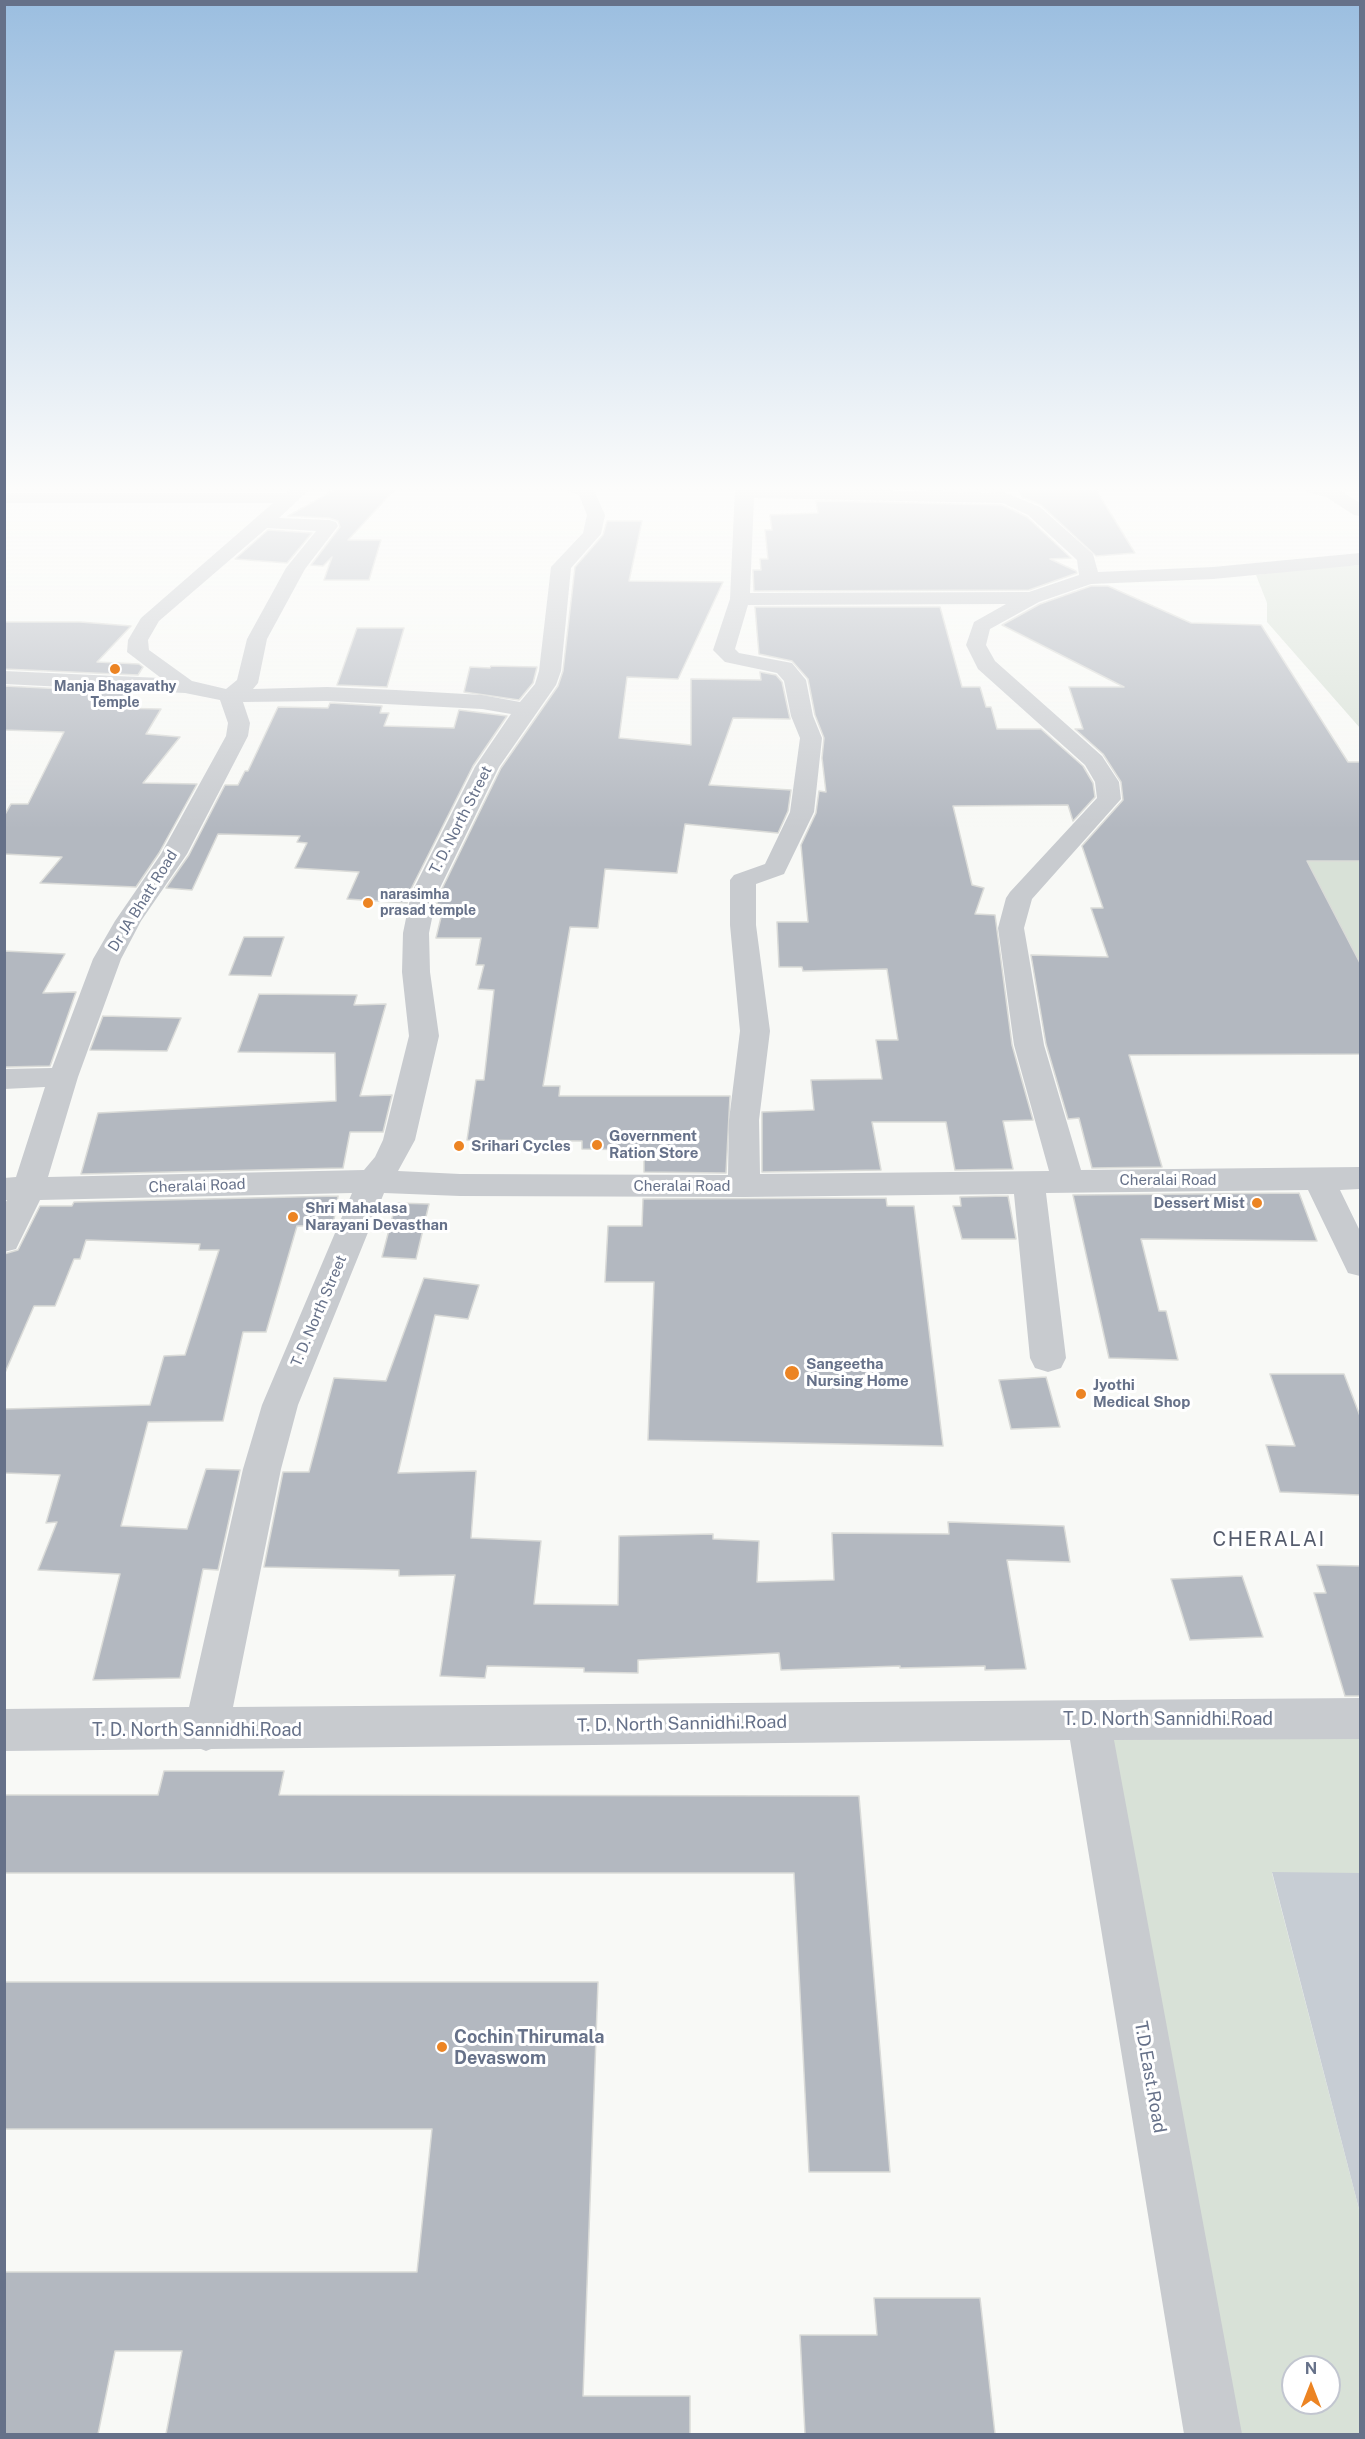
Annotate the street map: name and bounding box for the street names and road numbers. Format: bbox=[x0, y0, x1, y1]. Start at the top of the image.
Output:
street label: T. D. North Street bbox=[426, 763, 496, 877]
street label: Dr JA Bhatt Road bbox=[105, 847, 181, 955]
street label: Cheralai Road bbox=[1119, 1171, 1217, 1189]
street label: Cheralai Road bbox=[148, 1175, 246, 1197]
street label: Cheralai Road bbox=[633, 1177, 731, 1195]
street label: T. D. North Street bbox=[287, 1253, 351, 1369]
street label: T. D. North Sannidhi.Road bbox=[1063, 1708, 1273, 1730]
street label: T. D. North Sannidhi.Road bbox=[577, 1711, 787, 1737]
street label: T. D. North Sannidhi.Road bbox=[92, 1719, 302, 1741]
street label: T.D.East.Road bbox=[1130, 2019, 1170, 2135]

